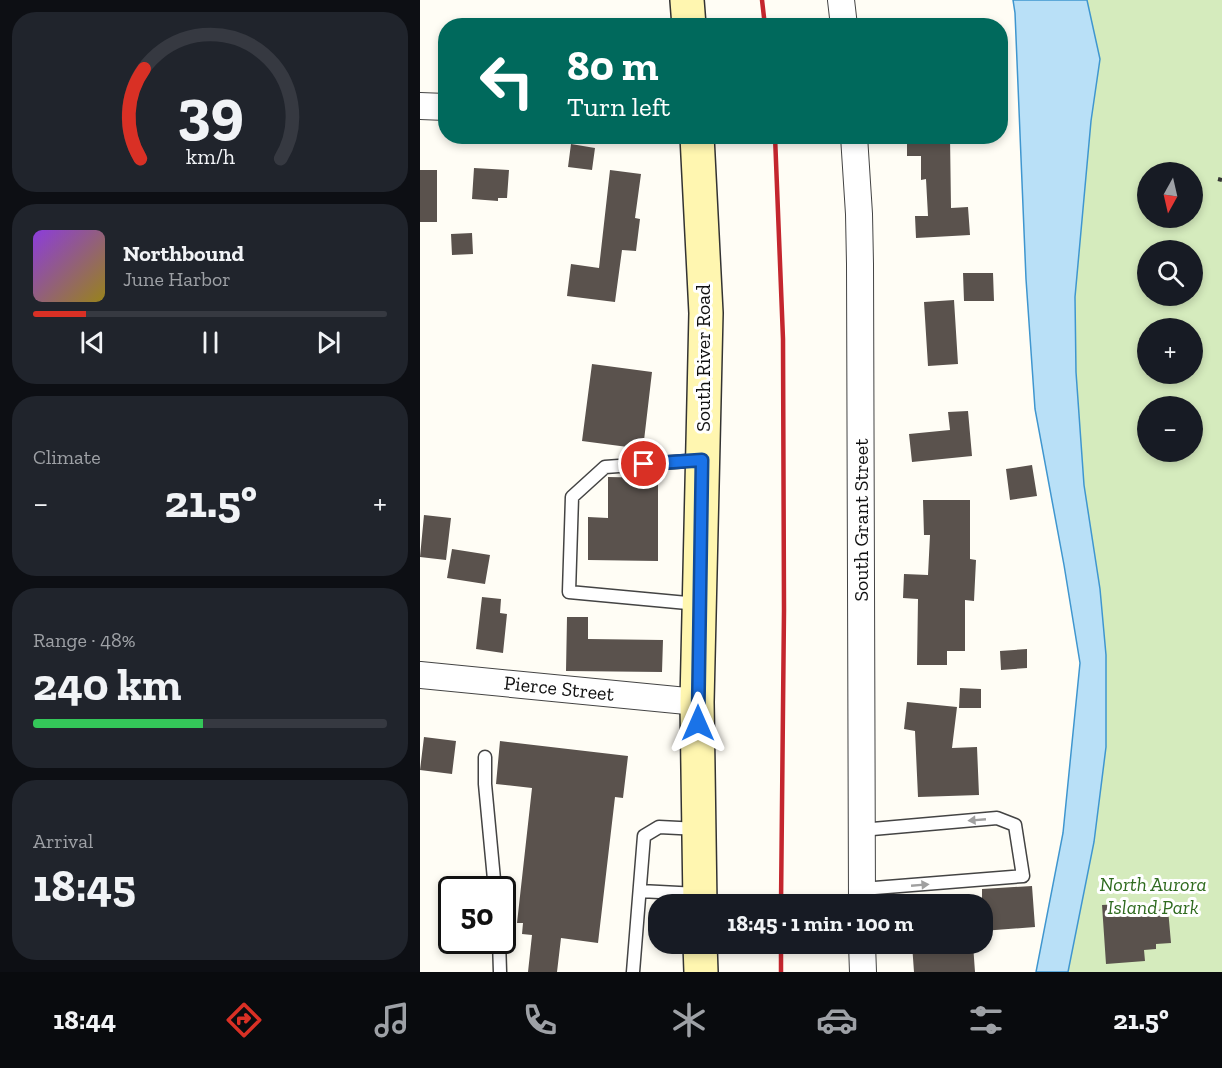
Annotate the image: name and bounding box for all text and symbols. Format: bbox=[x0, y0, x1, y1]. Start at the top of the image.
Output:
text: 80 m bbox=[567, 40, 658, 91]
icon: left bbox=[468, 42, 546, 120]
text: 39 bbox=[177, 74, 243, 149]
text: Turn left bbox=[567, 91, 670, 123]
text: km/h bbox=[186, 144, 234, 169]
north arrow bbox=[1137, 162, 1203, 228]
map controls bbox=[1137, 162, 1203, 462]
text: Northbound bbox=[123, 240, 244, 267]
button: search bbox=[1137, 240, 1203, 306]
text: June Harbor bbox=[123, 267, 231, 291]
street label: South River Road bbox=[691, 284, 715, 432]
button: + bbox=[1137, 318, 1203, 384]
icon: previous bbox=[76, 326, 109, 359]
icon: pause bbox=[194, 326, 227, 359]
icon: next bbox=[312, 326, 345, 359]
button: − bbox=[1137, 396, 1203, 462]
pin bbox=[618, 438, 669, 489]
street label: South Grant Street bbox=[849, 438, 873, 602]
text: Climate bbox=[33, 445, 101, 469]
icon: arrive bbox=[627, 447, 660, 480]
text: 21.5° bbox=[165, 475, 257, 529]
text: − bbox=[33, 483, 48, 522]
text: + bbox=[373, 483, 387, 522]
text: Range · 48% bbox=[33, 628, 136, 652]
text: 240 km bbox=[33, 658, 181, 712]
street label: Pierce Street bbox=[503, 670, 616, 706]
position arrow bbox=[666, 691, 730, 755]
one-way arrow bbox=[967, 815, 986, 825]
text: Arrival bbox=[33, 829, 93, 853]
text: 18:45 bbox=[33, 859, 136, 913]
park label: North Aurora Island Park bbox=[1099, 872, 1207, 919]
speed limit sign: 50 bbox=[438, 876, 516, 954]
one-way arrow bbox=[910, 880, 929, 889]
text: 18:45 · 1 min · 100 m bbox=[727, 910, 914, 937]
icon: directions bbox=[223, 999, 265, 1041]
icon: music bbox=[371, 999, 413, 1041]
icon: phone bbox=[519, 999, 561, 1041]
icon: climate bbox=[668, 999, 710, 1041]
icon: car bbox=[816, 999, 858, 1041]
icon: filters bbox=[965, 999, 1007, 1041]
text: 18:44 bbox=[53, 1004, 116, 1036]
text: 21.5° bbox=[1113, 1004, 1169, 1036]

